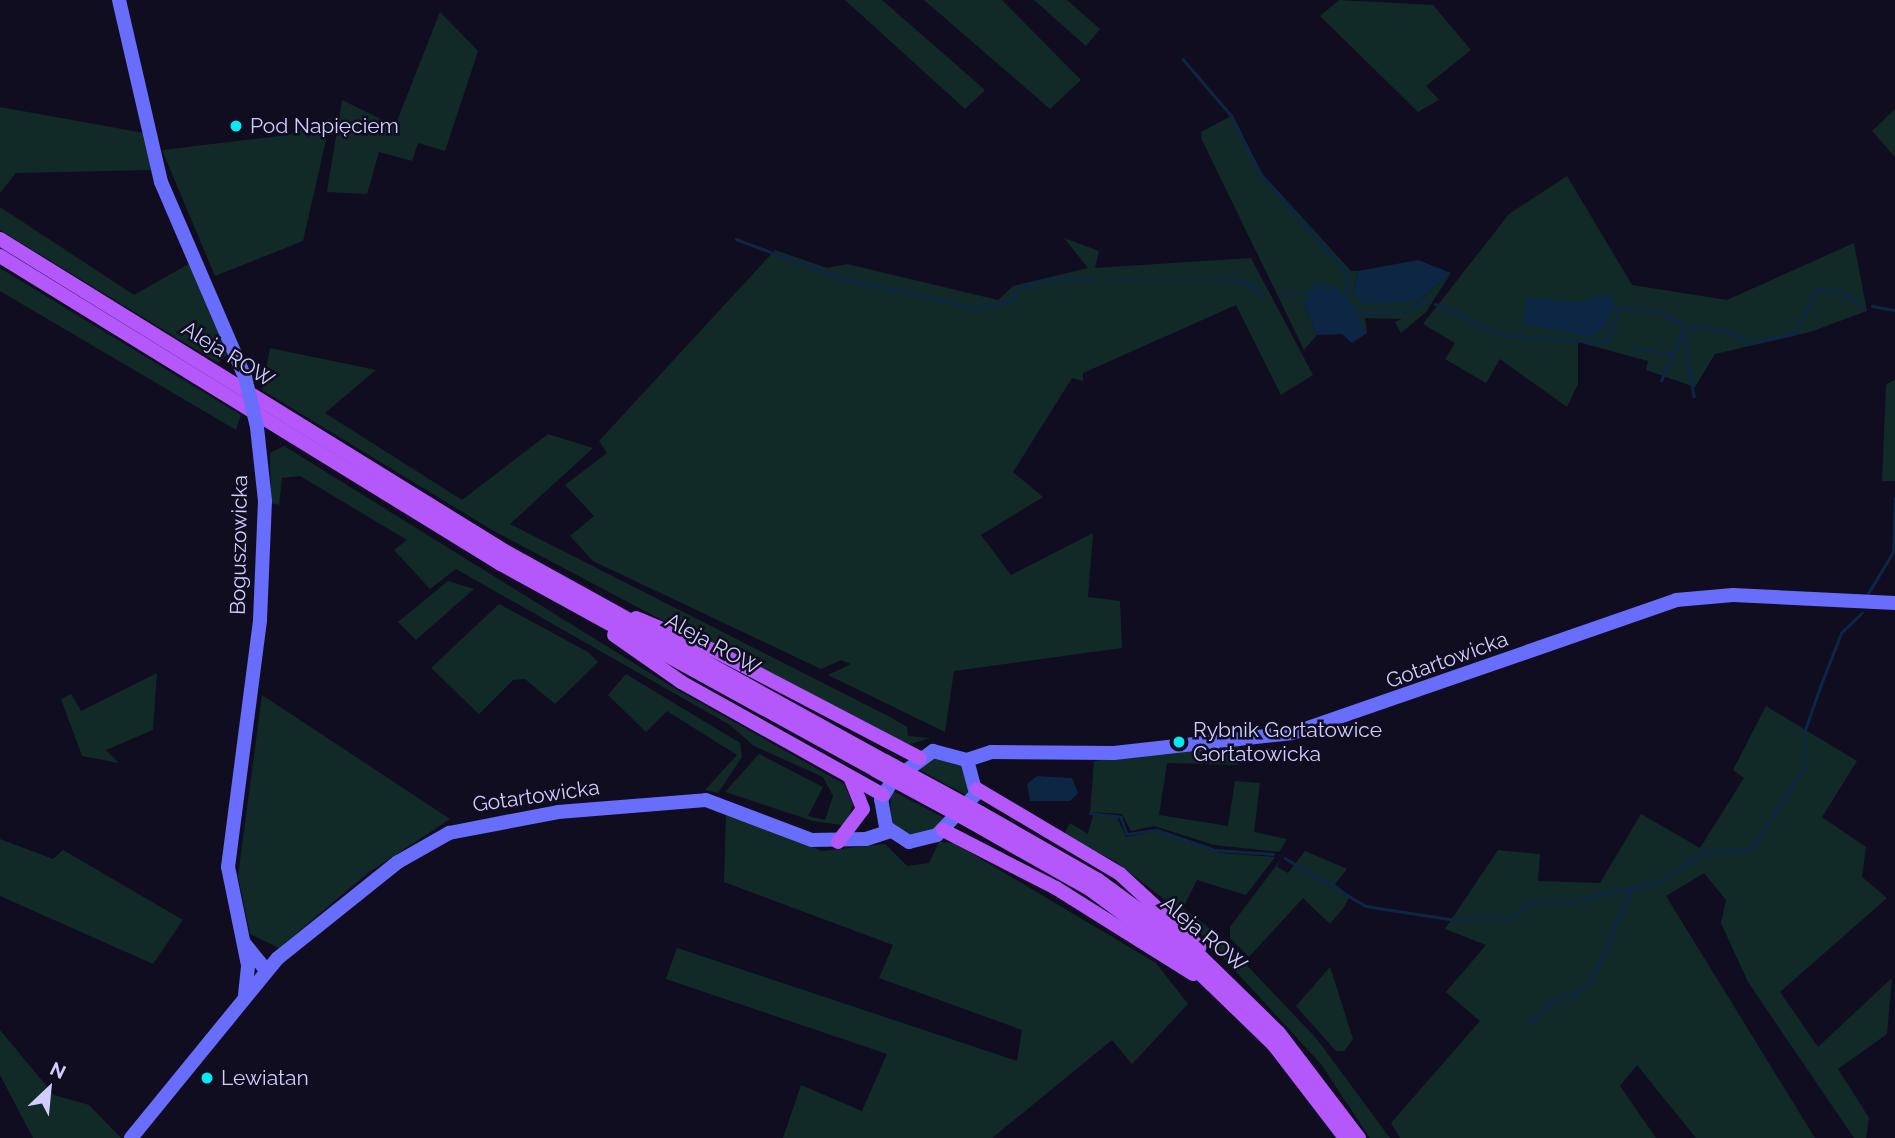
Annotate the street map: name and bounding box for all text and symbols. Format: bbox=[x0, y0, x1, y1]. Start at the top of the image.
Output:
place label: Pod Napięciem bbox=[250, 113, 399, 139]
marker: Pod Napięciem bbox=[228, 118, 244, 134]
street label: Aleja ROW bbox=[177, 316, 279, 392]
street label: Boguszowicka bbox=[225, 475, 253, 615]
street label: Aleja ROW bbox=[661, 608, 765, 680]
street label: Gotartowicka bbox=[1383, 626, 1511, 694]
place label: Rybnik Gortatowice Gortatowicka bbox=[1193, 717, 1382, 767]
marker: Rybnik Gortatowice Gortatowicka bbox=[1171, 734, 1187, 750]
street label: Gotartowicka bbox=[471, 775, 601, 817]
street label: Aleja ROW bbox=[1156, 891, 1252, 977]
north arrow bbox=[14, 1054, 84, 1124]
text: N bbox=[47, 1057, 70, 1083]
place label: Lewiatan bbox=[221, 1065, 309, 1091]
marker: Lewiatan bbox=[199, 1070, 215, 1086]

